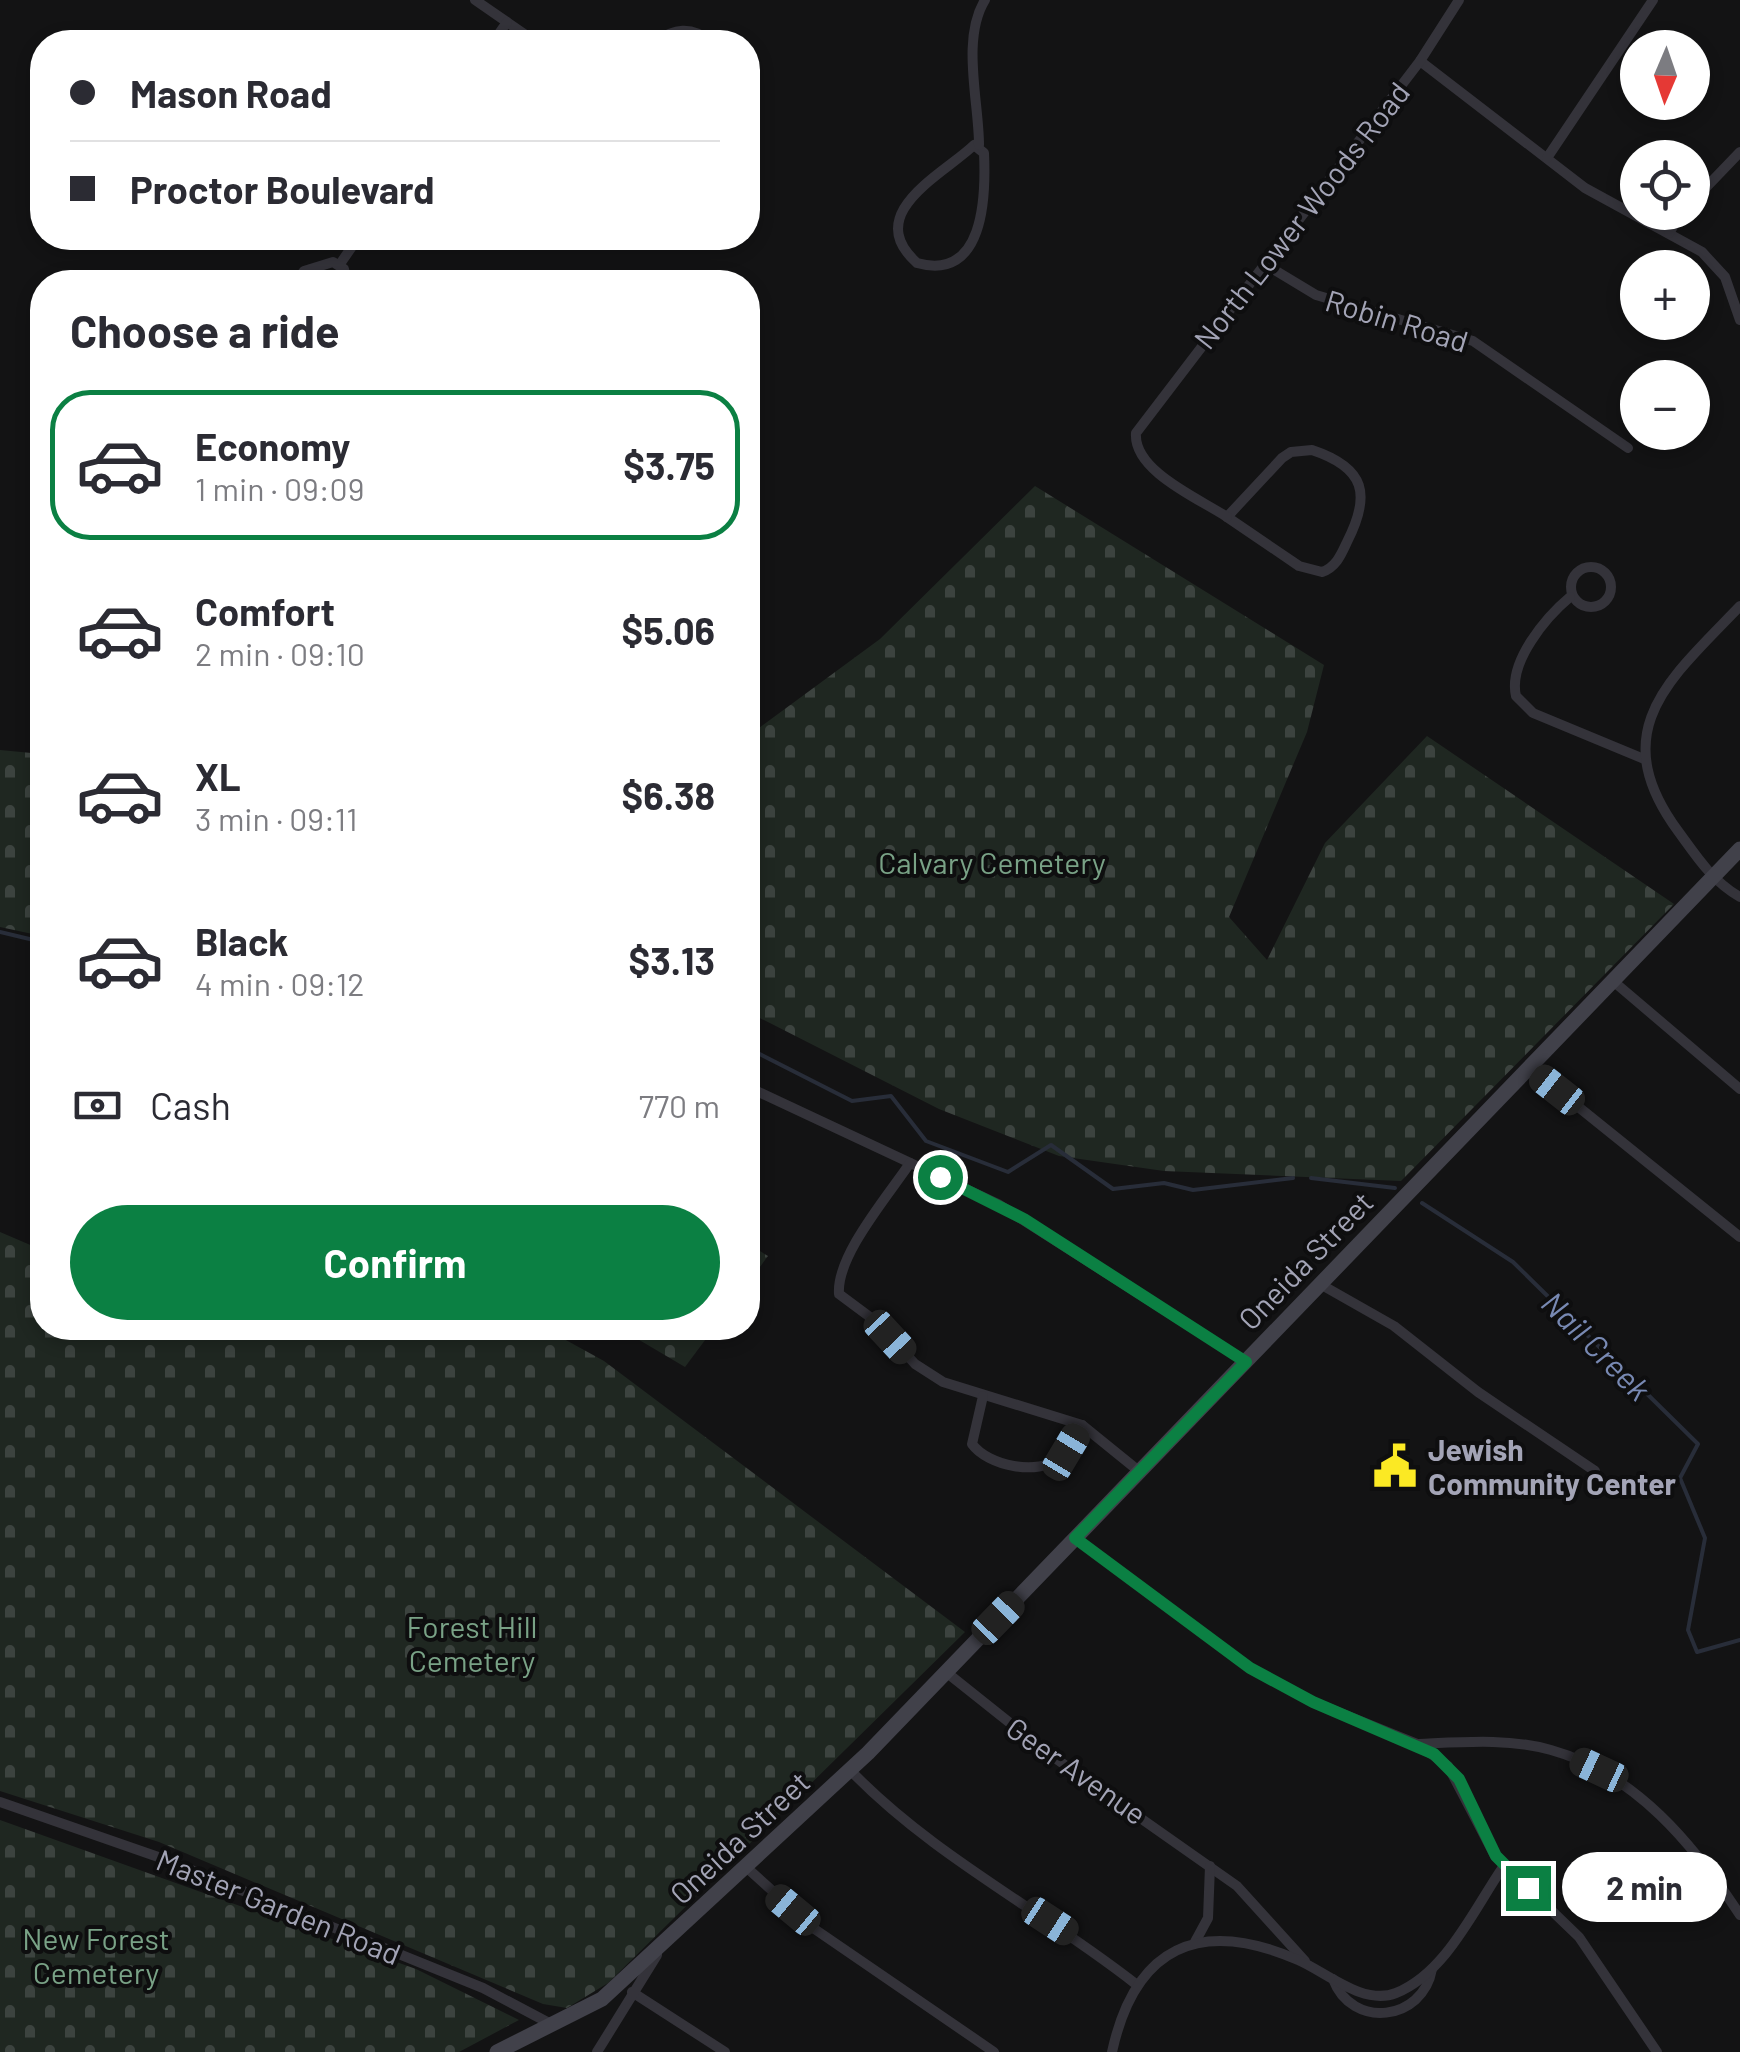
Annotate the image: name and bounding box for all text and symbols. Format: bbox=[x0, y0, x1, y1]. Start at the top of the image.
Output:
north arrow bbox=[1620, 30, 1710, 120]
map controls bbox=[1620, 30, 1710, 450]
text: Mason Road bbox=[130, 70, 332, 116]
street label: North Lower Woods Road bbox=[1186, 74, 1416, 356]
button: locate bbox=[1620, 140, 1710, 230]
text: Proctor Boulevard bbox=[130, 166, 435, 212]
button: + bbox=[1620, 250, 1710, 340]
street label: Robin Road bbox=[1321, 281, 1473, 359]
text: Choose a ride bbox=[70, 303, 340, 357]
button: − bbox=[1620, 360, 1710, 450]
icon: car bbox=[75, 420, 165, 510]
text: Economy bbox=[195, 423, 350, 469]
text: $3.75 bbox=[623, 442, 715, 488]
text: 1 min · 09:09 bbox=[195, 469, 364, 507]
icon: car bbox=[75, 585, 165, 675]
text: Comfort bbox=[195, 588, 335, 634]
text: $5.06 bbox=[621, 607, 715, 653]
text: 2 min · 09:10 bbox=[195, 634, 365, 672]
icon: car bbox=[75, 750, 165, 840]
text: XL bbox=[195, 753, 241, 799]
text: $6.38 bbox=[622, 772, 715, 818]
text: 3 min · 09:11 bbox=[195, 799, 357, 837]
park label: Calvary Cemetery bbox=[878, 844, 1106, 880]
icon: car bbox=[75, 915, 165, 1005]
text: Black bbox=[195, 918, 289, 964]
text: $3.13 bbox=[629, 937, 715, 983]
text: 4 min · 09:12 bbox=[195, 964, 364, 1002]
car bbox=[1524, 1060, 1590, 1120]
icon: cash bbox=[70, 1078, 125, 1133]
text: Cash bbox=[150, 1082, 231, 1128]
text: 770 m bbox=[639, 1086, 720, 1124]
route start bbox=[918, 1155, 963, 1200]
street label: Oneida Street bbox=[1230, 1184, 1380, 1336]
button: Confirm bbox=[70, 1205, 720, 1320]
water label: Nail Creek bbox=[1535, 1283, 1659, 1407]
car bbox=[859, 1305, 921, 1369]
car bbox=[1038, 1419, 1094, 1485]
place label: Jewish Community Center bbox=[1428, 1431, 1677, 1501]
public building icon: Jewish Community Center bbox=[1371, 1442, 1419, 1490]
car bbox=[966, 1586, 1030, 1650]
park label: Forest Hill Cemetery bbox=[406, 1608, 538, 1678]
street label: Geer Avenue bbox=[1000, 1709, 1154, 1831]
car bbox=[1565, 1744, 1633, 1796]
street label: Oneida Street bbox=[662, 1763, 816, 1911]
street label: Master Garden Road bbox=[152, 1841, 406, 1971]
callout: 2 min bbox=[1563, 1853, 1728, 1923]
route end bbox=[1506, 1866, 1551, 1911]
text: 2 min bbox=[1606, 1868, 1683, 1906]
car bbox=[760, 1879, 826, 1941]
car bbox=[1017, 1892, 1083, 1950]
park label: New Forest Cemetery bbox=[22, 1920, 170, 1990]

